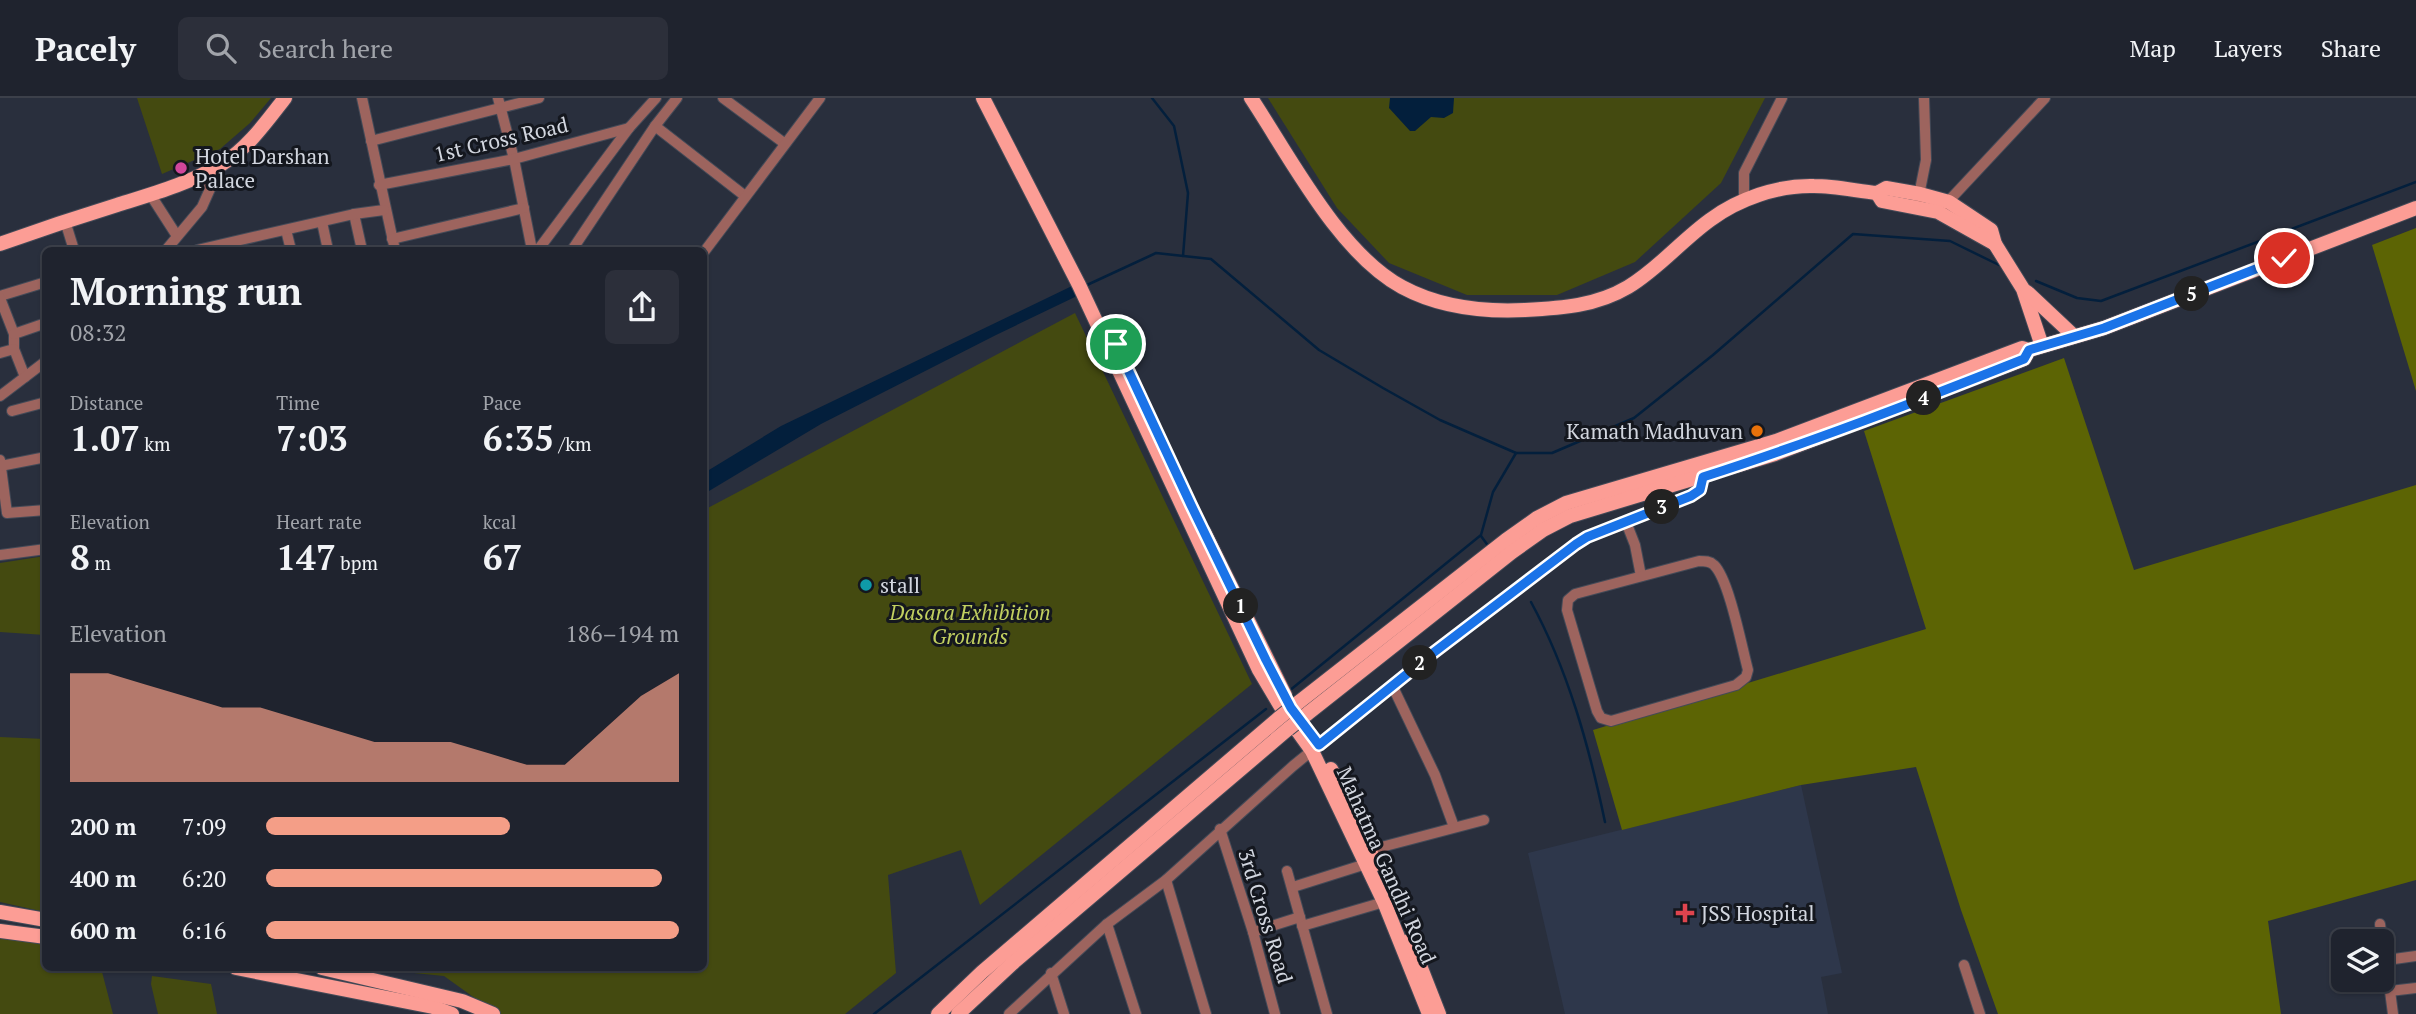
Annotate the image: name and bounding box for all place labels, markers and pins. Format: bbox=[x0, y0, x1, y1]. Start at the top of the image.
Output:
place label: Hotel Darshan Palace bbox=[195, 142, 330, 194]
marker: Hotel Darshan Palace bbox=[173, 160, 189, 176]
pin bbox=[2254, 228, 2314, 288]
pin: 5 bbox=[2174, 276, 2210, 312]
pin bbox=[1086, 314, 1146, 374]
pin: 4 bbox=[1906, 380, 1941, 416]
place label: Kamath Madhuvan bbox=[1566, 417, 1744, 445]
marker: Kamath Madhuvan bbox=[1749, 423, 1765, 439]
pin: 3 bbox=[1644, 490, 1680, 524]
place label: stall bbox=[880, 571, 920, 599]
marker: stall bbox=[858, 577, 874, 593]
pin: 1 bbox=[1224, 588, 1258, 624]
pin: 2 bbox=[1402, 646, 1438, 680]
place label: JSS Hospital bbox=[1701, 899, 1815, 927]
marker: JSS Hospital bbox=[1675, 903, 1695, 923]

